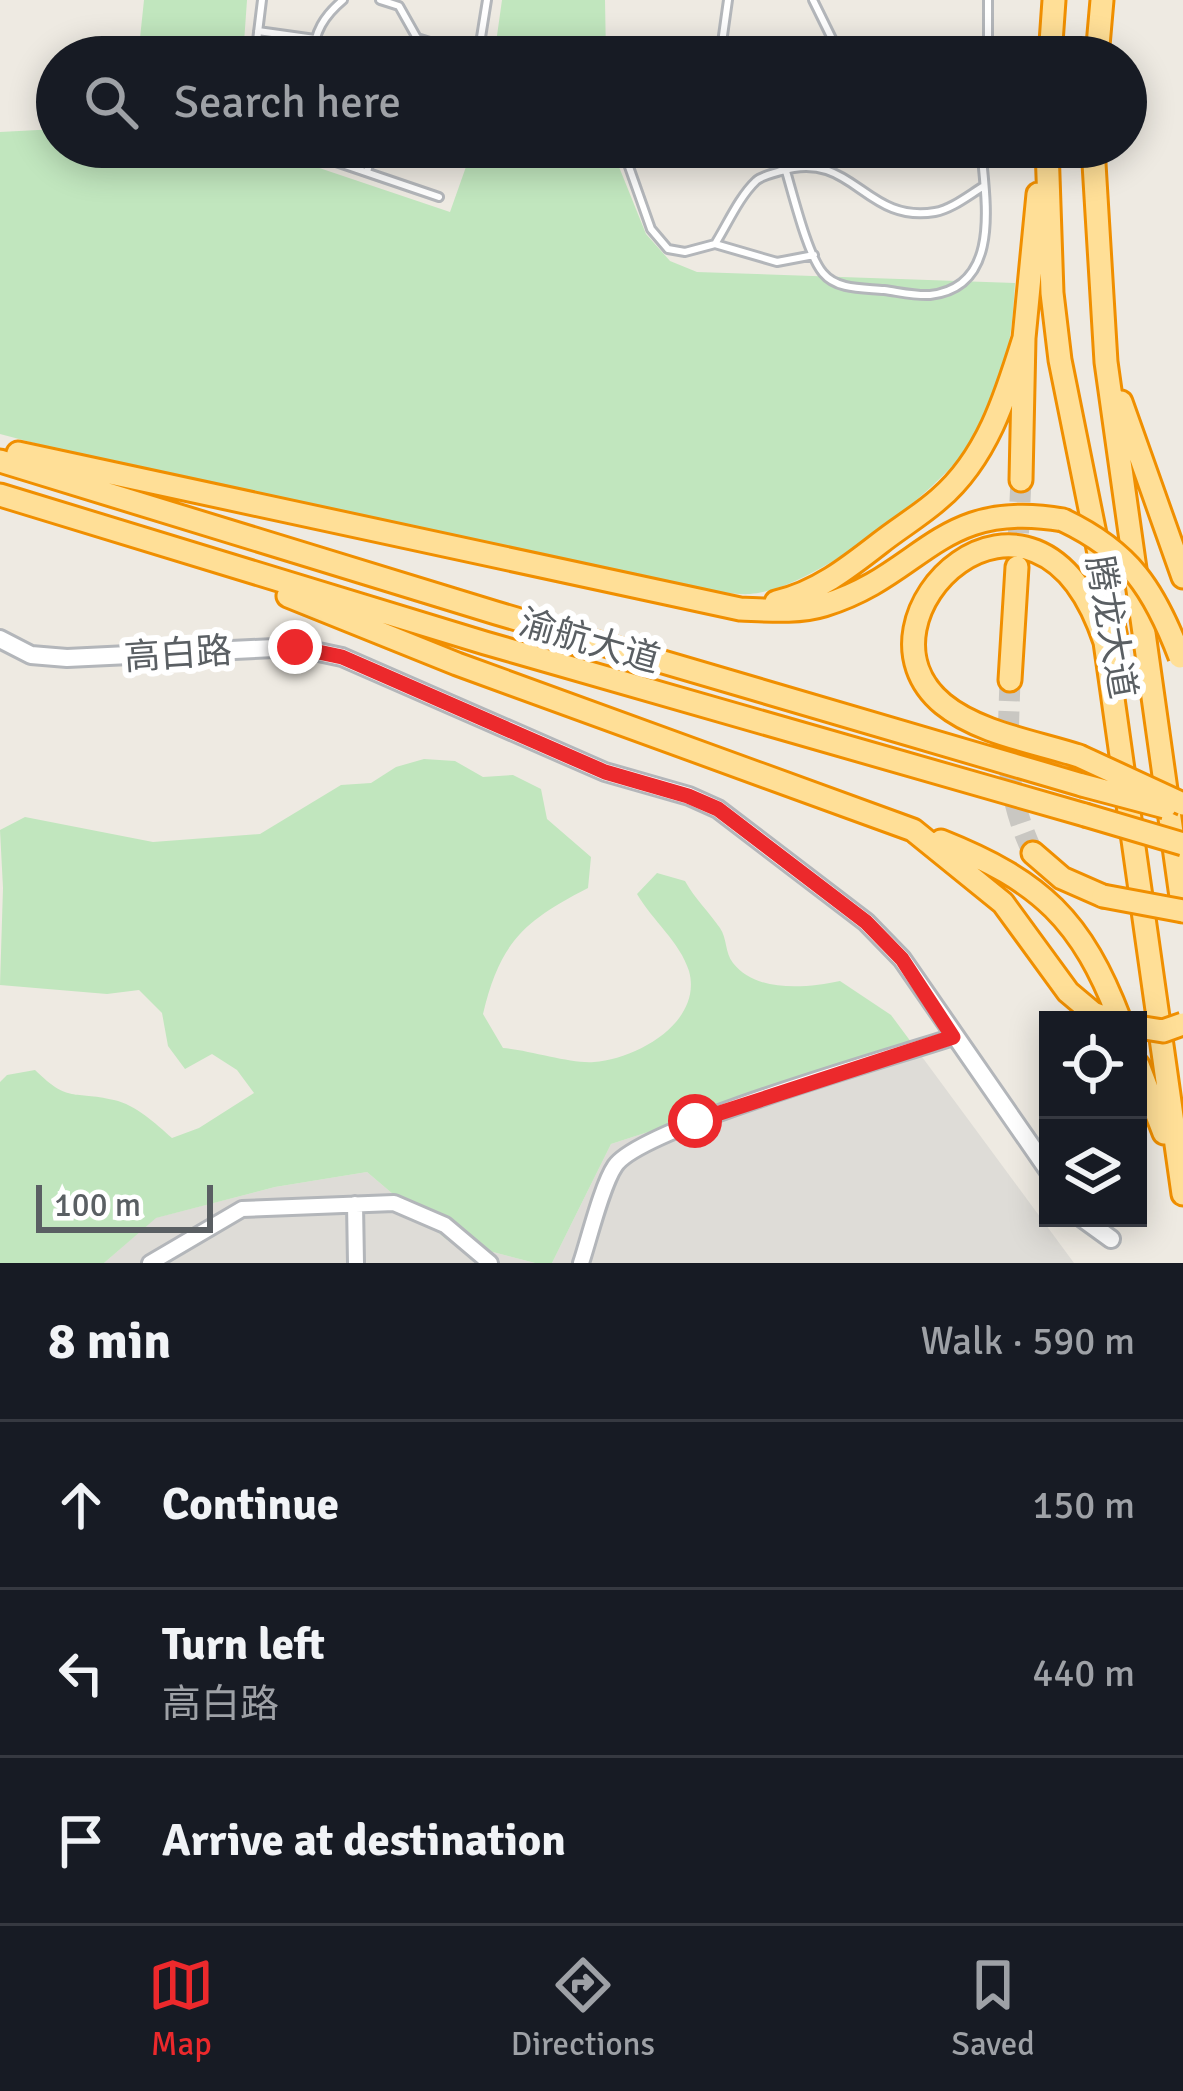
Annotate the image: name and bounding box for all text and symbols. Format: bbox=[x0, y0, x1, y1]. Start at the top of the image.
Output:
search box bbox=[36, 36, 1147, 168]
icon: search bbox=[78, 69, 144, 135]
text: Search here bbox=[174, 75, 401, 130]
street label: 腾龙大道 bbox=[1076, 552, 1145, 702]
street label: 渝航大道 bbox=[514, 600, 665, 683]
route end bbox=[268, 620, 322, 674]
street label: 高白路 bbox=[123, 628, 234, 681]
map controls bbox=[1039, 1011, 1147, 1227]
button: locate bbox=[1039, 1011, 1147, 1119]
route start bbox=[668, 1094, 722, 1148]
button: layers bbox=[1039, 1119, 1147, 1227]
scale bar bbox=[36, 1179, 213, 1232]
text: 100 m bbox=[54, 1185, 141, 1226]
text: 8 min bbox=[48, 1310, 171, 1373]
text: Walk · 590 m bbox=[921, 1317, 1135, 1365]
icon: ahead bbox=[48, 1472, 114, 1538]
text: Continue bbox=[162, 1477, 339, 1532]
text: 150 m bbox=[1032, 1481, 1135, 1529]
text: Turn left bbox=[162, 1617, 325, 1672]
icon: left bbox=[48, 1640, 114, 1706]
text: 440 m bbox=[1032, 1649, 1135, 1697]
text: 高白路 bbox=[162, 1680, 279, 1728]
icon: arrive bbox=[48, 1808, 114, 1874]
text: Arrive at destination bbox=[162, 1813, 566, 1868]
tab: Map bbox=[148, 1952, 214, 2065]
tab: Directions bbox=[511, 1952, 655, 2065]
tab: Saved bbox=[952, 1952, 1035, 2065]

